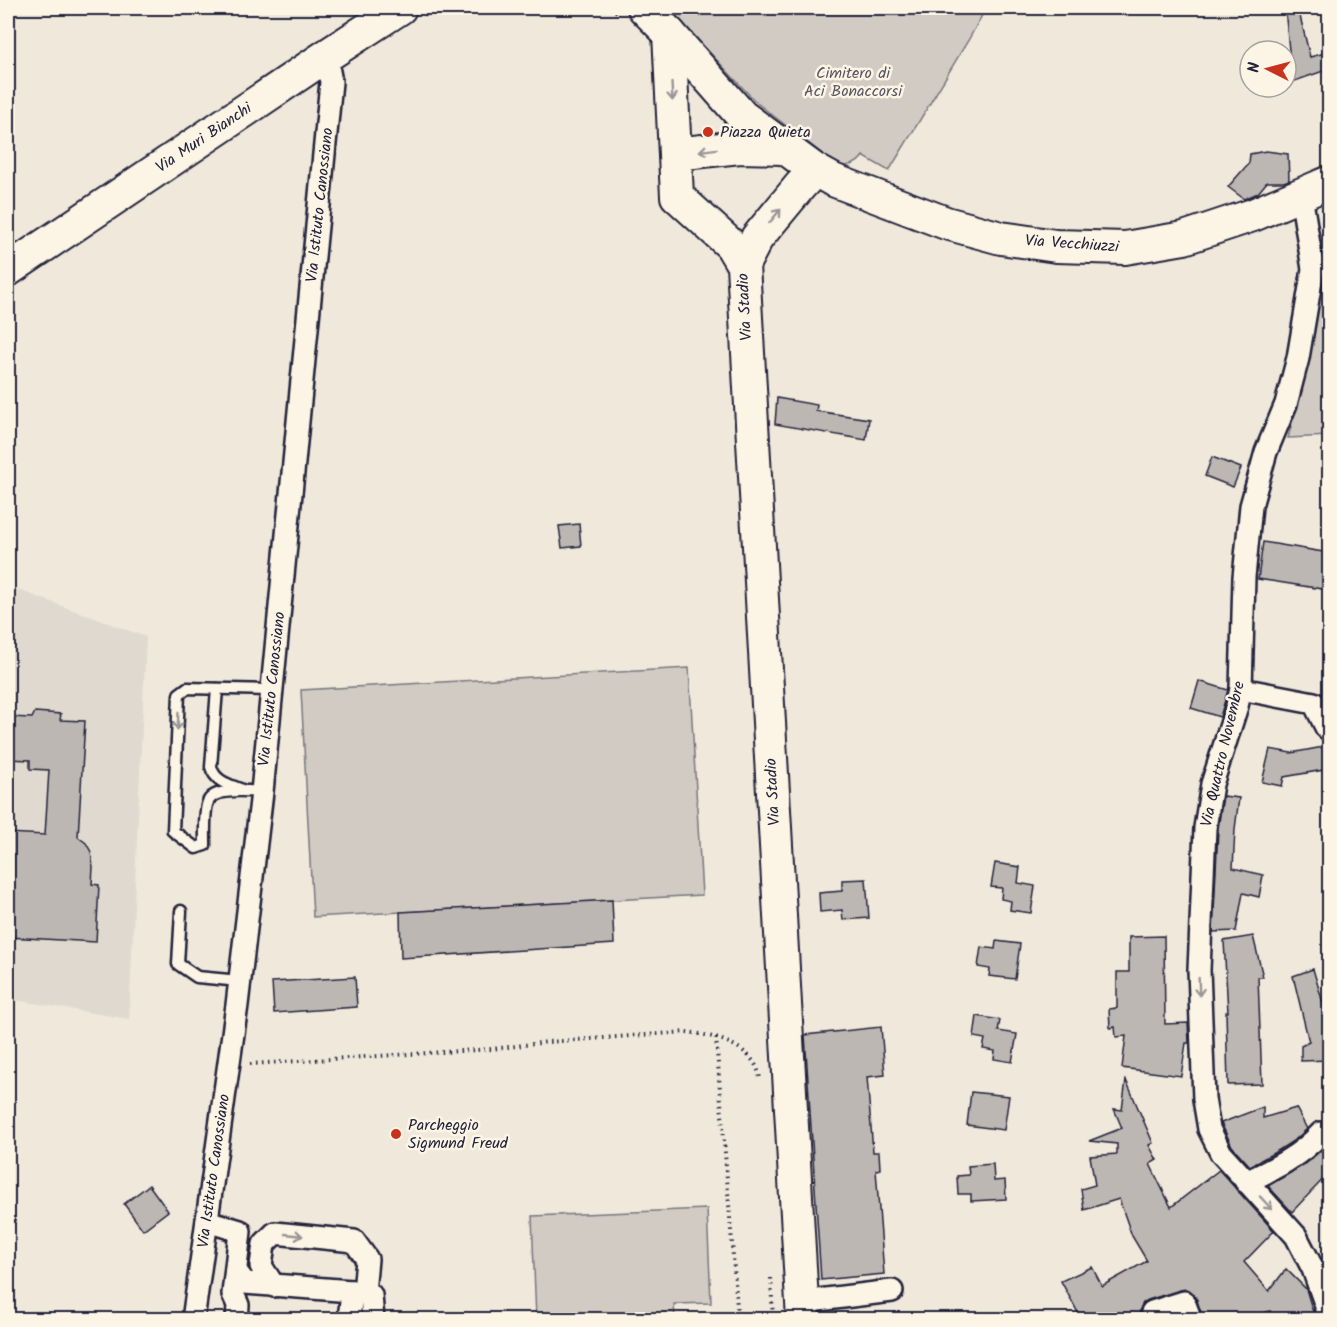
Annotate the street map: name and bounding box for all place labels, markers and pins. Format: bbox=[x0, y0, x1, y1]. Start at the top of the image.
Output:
place label: Piazza Quieta bbox=[720, 120, 811, 145]
marker: Piazza Quieta bbox=[701, 125, 715, 139]
place label: Parcheggio Sigmund Freud bbox=[408, 1113, 509, 1156]
marker: Parcheggio Sigmund Freud bbox=[389, 1127, 403, 1141]

